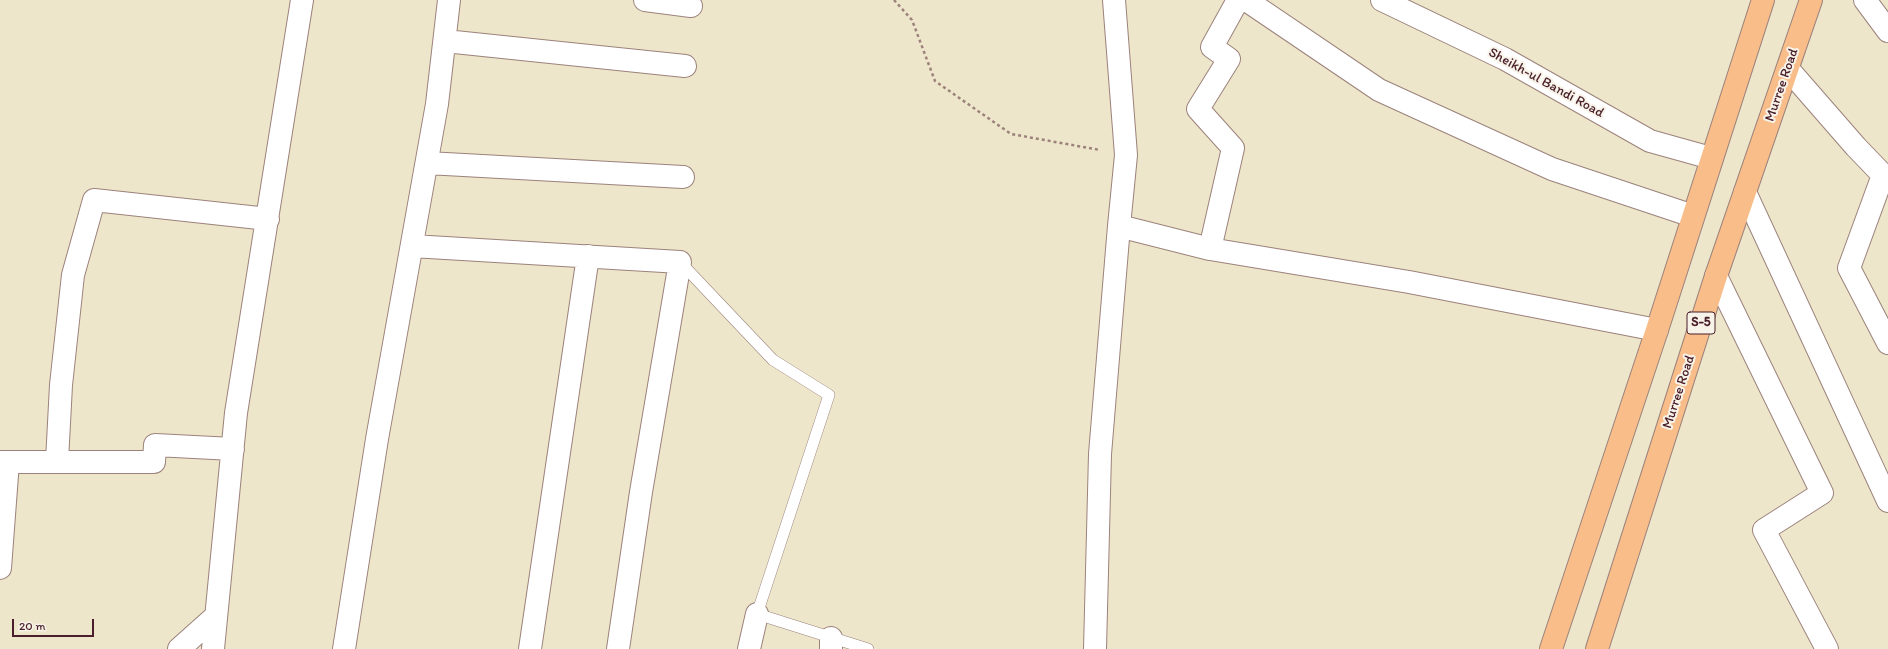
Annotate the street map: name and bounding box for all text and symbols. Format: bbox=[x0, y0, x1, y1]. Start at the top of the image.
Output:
street label: Sheikh-ul Bandi Road bbox=[1485, 44, 1607, 122]
street label: Murree Road bbox=[1762, 46, 1802, 124]
road number: S-5 bbox=[1687, 312, 1715, 334]
street label: Murree Road bbox=[1659, 353, 1699, 431]
scale bar bbox=[14, 611, 96, 637]
text: 20 m bbox=[19, 619, 46, 633]

